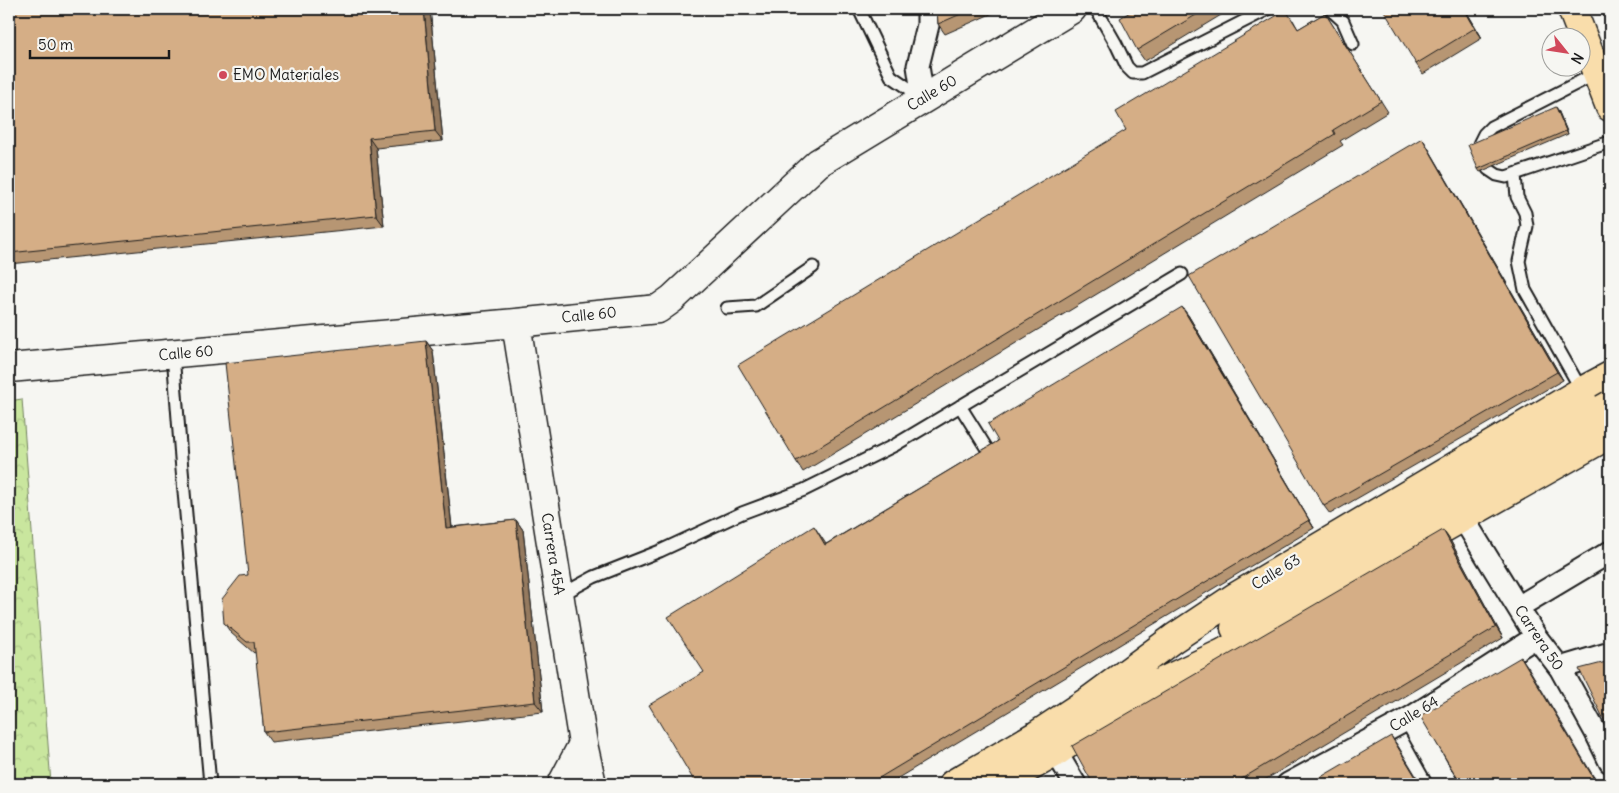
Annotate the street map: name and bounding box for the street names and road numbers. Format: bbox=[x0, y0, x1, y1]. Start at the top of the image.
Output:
street label: Calle 60 bbox=[903, 70, 960, 115]
street label: Calle 60 bbox=[560, 302, 617, 327]
street label: Calle 60 bbox=[158, 341, 214, 364]
street label: Carrera 45A bbox=[538, 511, 569, 597]
street label: Calle 63 bbox=[1248, 550, 1304, 594]
street label: Carrera 50 bbox=[1511, 601, 1568, 674]
street label: Calle 64 bbox=[1386, 691, 1442, 736]

